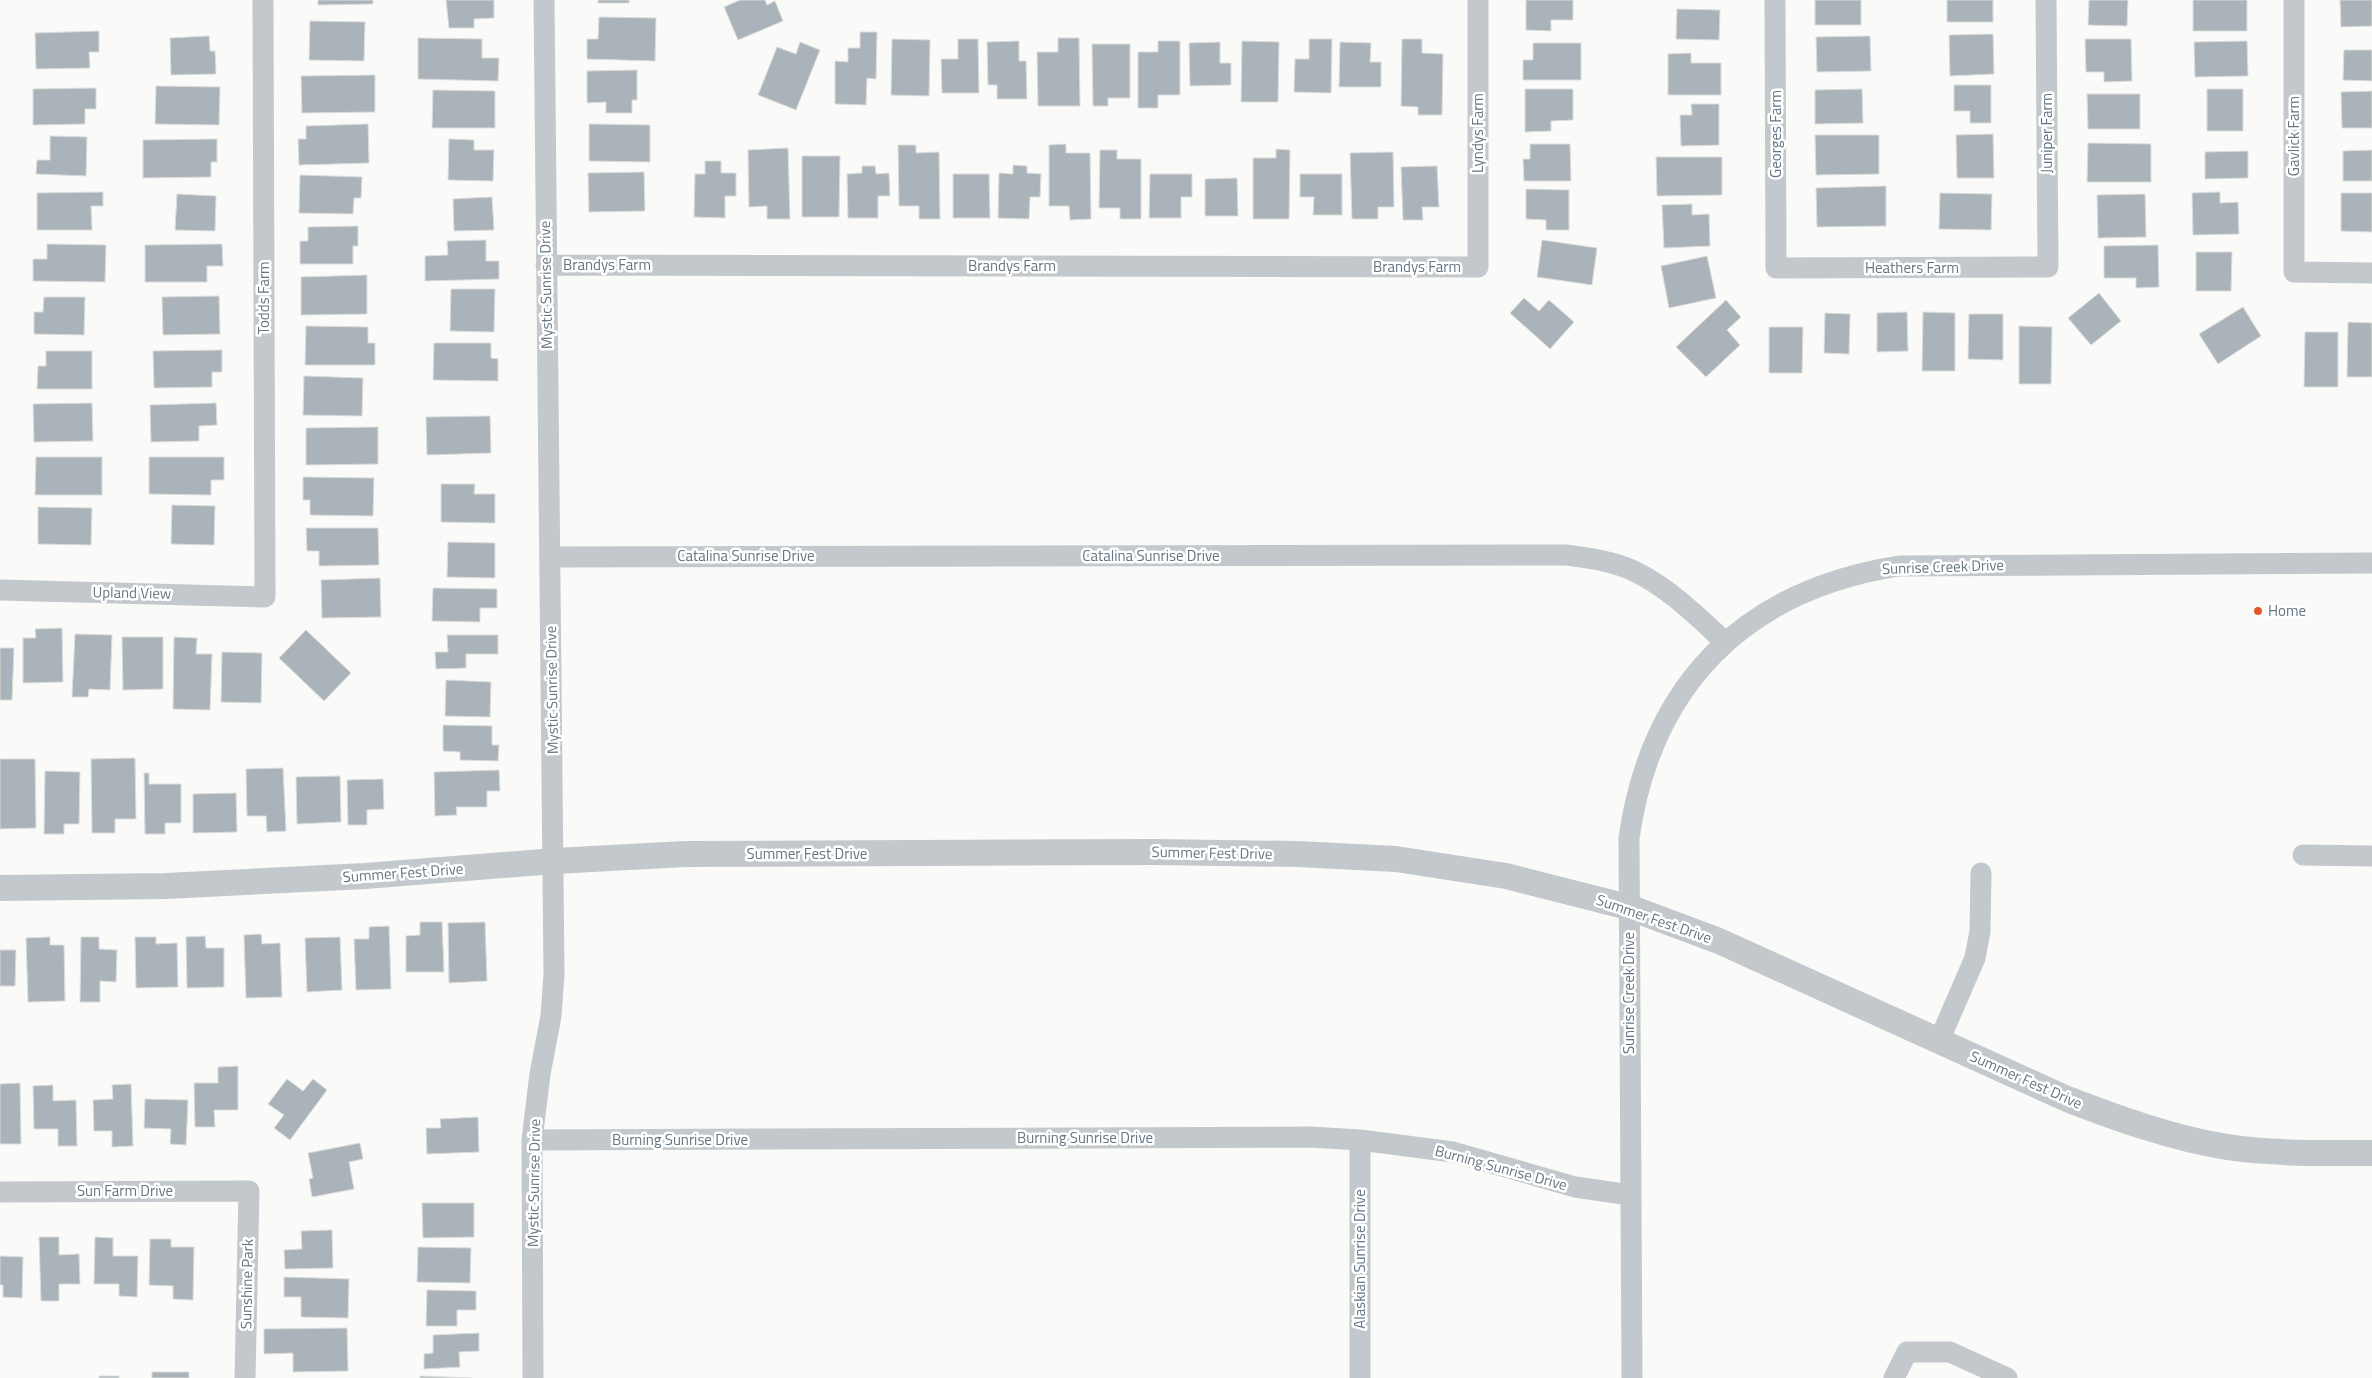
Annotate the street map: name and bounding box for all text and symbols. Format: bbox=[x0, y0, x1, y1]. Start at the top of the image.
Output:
street label: Georges Farm bbox=[1764, 90, 1787, 178]
street label: Lyndys Farm bbox=[1466, 93, 1489, 173]
street label: Juniper Farm bbox=[2035, 93, 2058, 173]
street label: Gavlick Farm bbox=[2282, 96, 2305, 176]
street label: Mystic Sunrise Drive bbox=[533, 221, 558, 349]
street label: Brandys Farm bbox=[563, 253, 651, 276]
street label: Brandys Farm bbox=[968, 254, 1056, 277]
street label: Brandys Farm bbox=[1373, 255, 1461, 278]
street label: Heathers Farm bbox=[1865, 256, 1959, 279]
street label: Todds Farm bbox=[252, 261, 275, 335]
street label: Catalina Sunrise Drive bbox=[677, 544, 815, 567]
street label: Catalina Sunrise Drive bbox=[1082, 544, 1220, 567]
street label: Sunrise Creek Drive bbox=[1882, 553, 2004, 580]
street label: Upland View bbox=[92, 580, 172, 605]
place label: Home bbox=[2268, 599, 2306, 622]
marker: Home bbox=[2252, 605, 2264, 617]
street label: Mystic Sunrise Drive bbox=[539, 626, 564, 754]
street label: Summer Fest Drive bbox=[1151, 840, 1273, 865]
street label: Summer Fest Drive bbox=[747, 842, 867, 865]
street label: Summer Fest Drive bbox=[342, 857, 464, 888]
street label: Summer Fest Drive bbox=[1593, 888, 1715, 949]
street label: Sunrise Creek Drive bbox=[1617, 932, 1640, 1054]
street label: Summer Fest Drive bbox=[1966, 1044, 2086, 1115]
street label: Mystic Sunrise Drive bbox=[521, 1119, 546, 1247]
street label: Burning Sunrise Drive bbox=[1017, 1126, 1153, 1149]
street label: Burning Sunrise Drive bbox=[612, 1128, 748, 1151]
street label: Burning Sunrise Drive bbox=[1432, 1139, 1570, 1196]
street label: Sun Farm Drive bbox=[77, 1179, 173, 1202]
street label: Alaskian Sunrise Drive bbox=[1348, 1189, 1371, 1329]
street label: Sunshine Park bbox=[234, 1239, 259, 1329]

